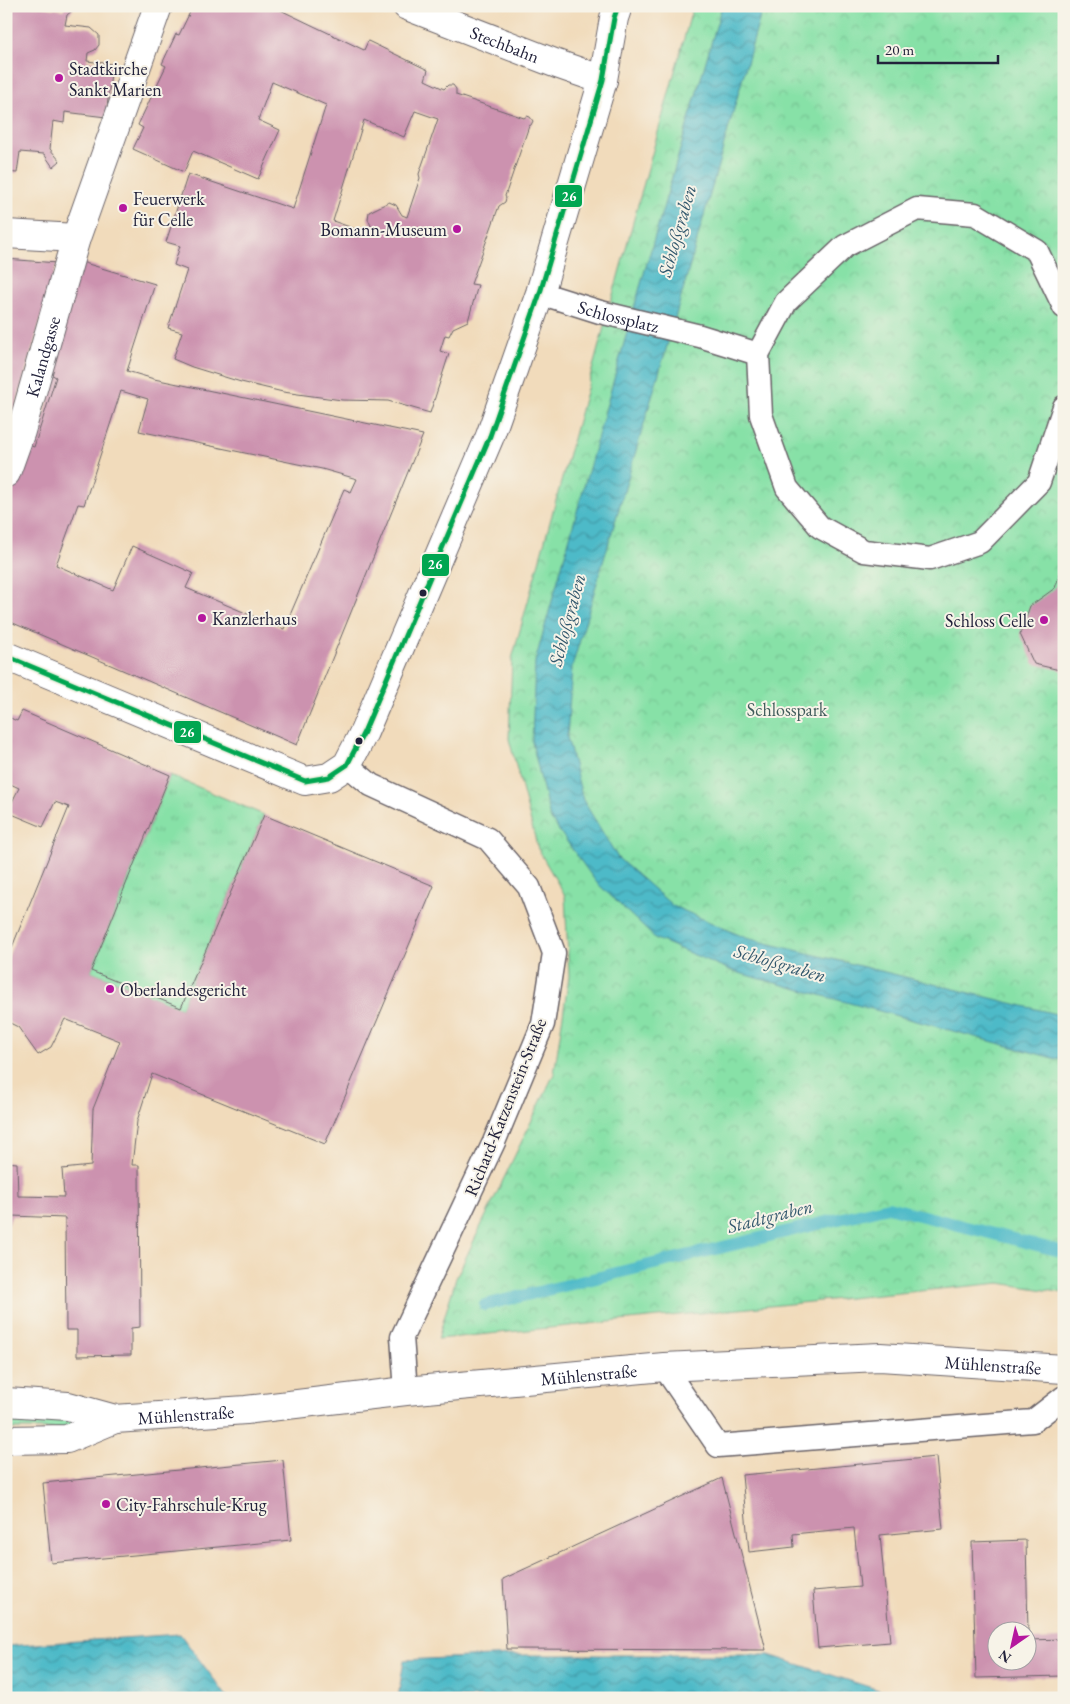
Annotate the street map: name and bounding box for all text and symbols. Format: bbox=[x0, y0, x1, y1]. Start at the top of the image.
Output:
street label: Stechbahn bbox=[467, 20, 543, 68]
scale bar bbox=[878, 32, 998, 64]
text: 20 m bbox=[885, 40, 914, 59]
place label: Stadtkirche Sankt Marien bbox=[69, 57, 162, 101]
marker: Stadtkirche Sankt Marien bbox=[53, 72, 65, 84]
water label: Schloßgraben bbox=[652, 182, 702, 281]
line badge: 26 bbox=[554, 184, 583, 208]
place label: Feuerwerk für Celle bbox=[133, 187, 205, 231]
text: 26 bbox=[562, 187, 577, 205]
marker: Feuerwerk für Celle bbox=[117, 202, 129, 214]
place label: Bomann-Museum bbox=[320, 218, 447, 241]
marker: Bomann-Museum bbox=[451, 223, 463, 235]
street label: Schlossplatz bbox=[575, 294, 662, 337]
street label: Kalandgasse bbox=[20, 313, 65, 400]
line badge: 26 bbox=[421, 553, 450, 577]
text: 26 bbox=[428, 555, 443, 573]
water label: Schloßgraben bbox=[542, 571, 591, 670]
unlabelled marker bbox=[418, 588, 428, 598]
place label: Kanzlerhaus bbox=[212, 607, 297, 630]
place label: Schloss Celle bbox=[945, 609, 1034, 632]
marker: Kanzlerhaus bbox=[196, 612, 208, 624]
marker: Schloss Celle bbox=[1038, 614, 1050, 626]
park label: Schlosspark bbox=[747, 698, 828, 721]
line badge: 26 bbox=[173, 720, 202, 744]
text: 26 bbox=[180, 723, 195, 741]
unlabelled marker bbox=[354, 736, 364, 746]
water label: Schloßgraben bbox=[730, 938, 829, 988]
place label: Oberlandesgericht bbox=[120, 978, 247, 1001]
marker: Oberlandesgericht bbox=[104, 983, 116, 995]
street label: Richard-Katzenstein-Straße bbox=[459, 1015, 551, 1199]
water label: Stadtgraben bbox=[724, 1193, 815, 1239]
street label: Mühlenstraße bbox=[944, 1350, 1042, 1379]
street label: Mühlenstraße bbox=[540, 1358, 638, 1390]
street label: Mühlenstraße bbox=[137, 1399, 235, 1429]
place label: City-Fahrschule-Krug bbox=[116, 1493, 267, 1516]
marker: City-Fahrschule-Krug bbox=[100, 1498, 112, 1510]
north arrow bbox=[988, 1622, 1038, 1672]
text: N bbox=[994, 1646, 1014, 1667]

